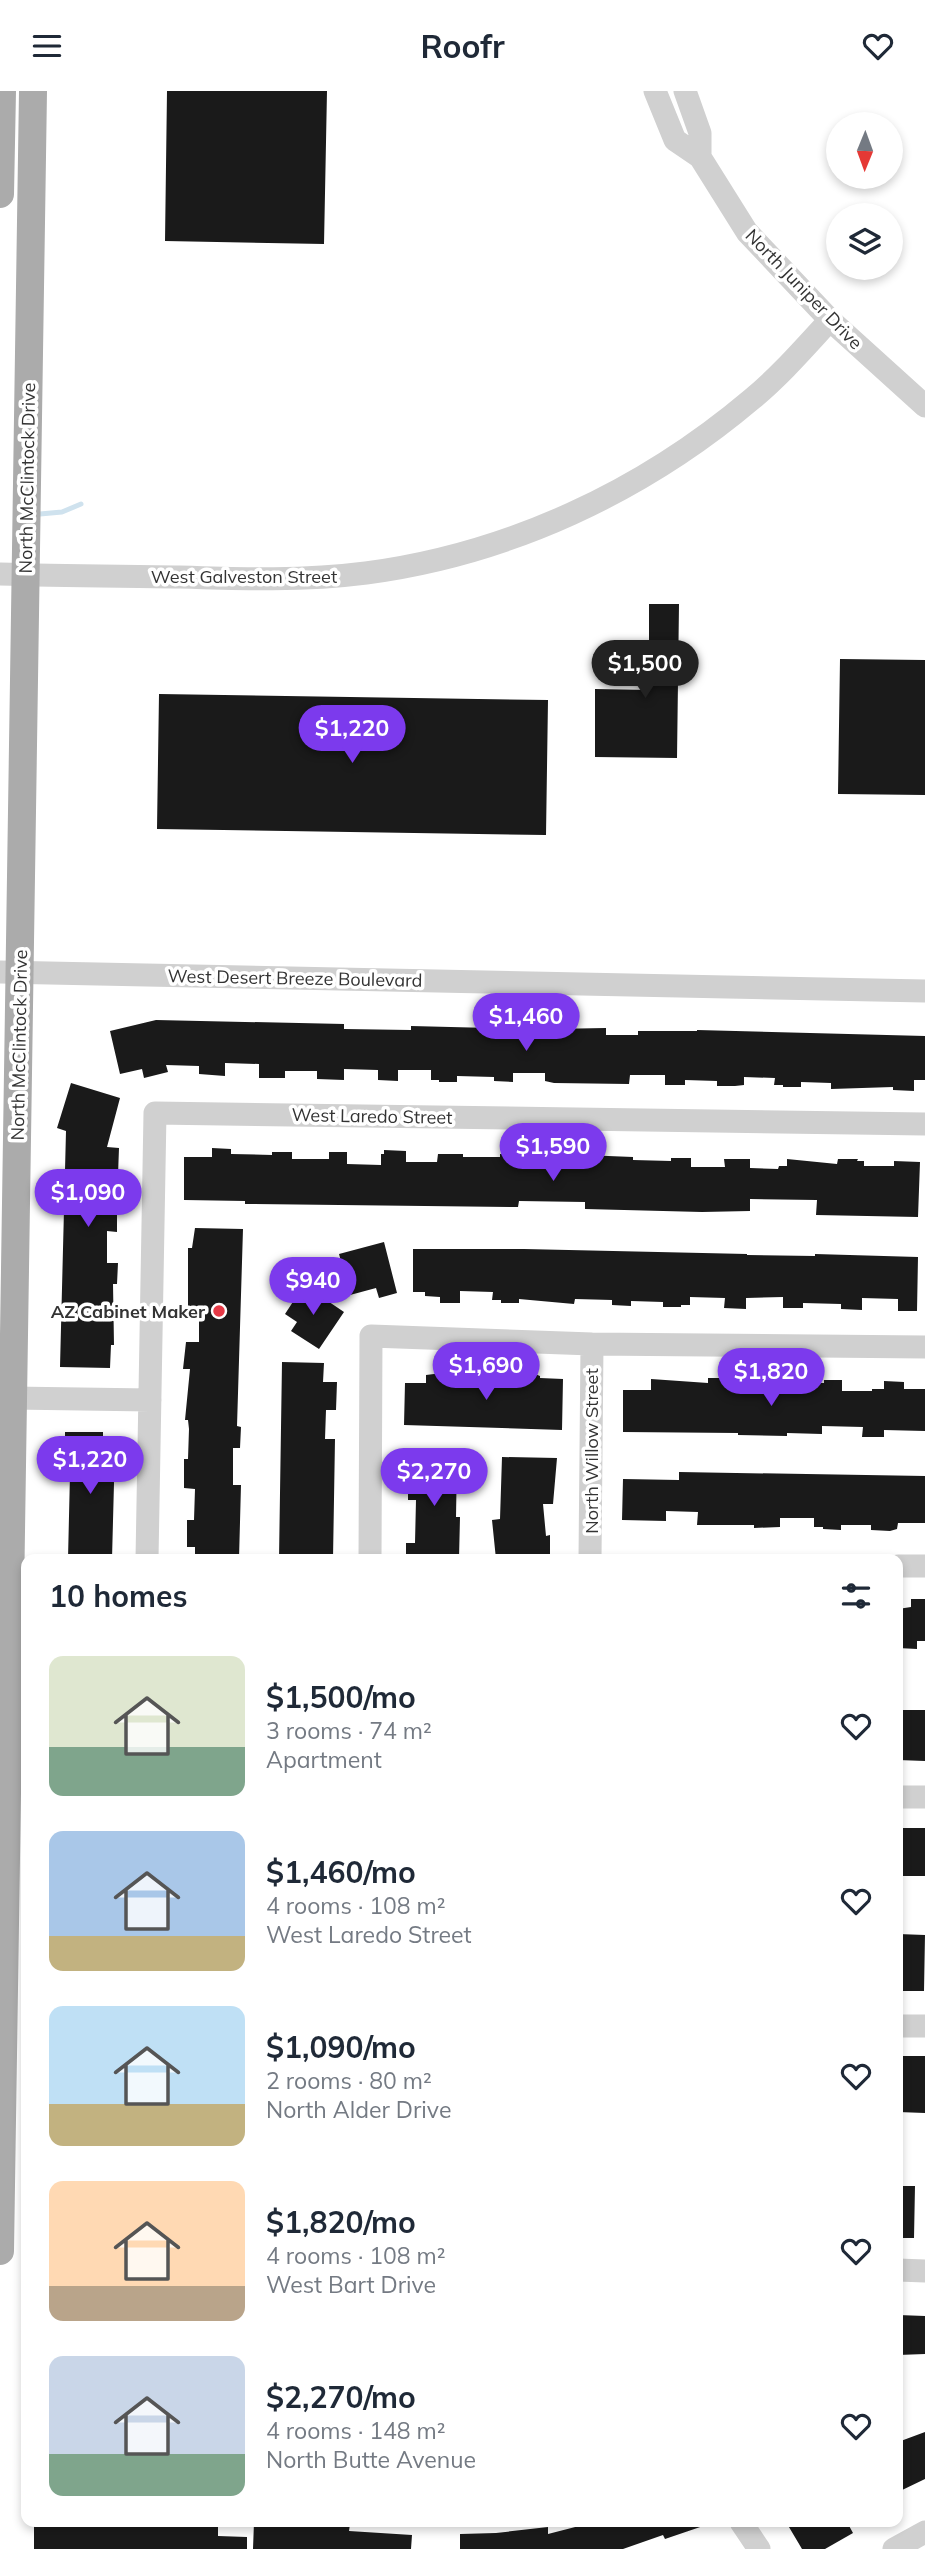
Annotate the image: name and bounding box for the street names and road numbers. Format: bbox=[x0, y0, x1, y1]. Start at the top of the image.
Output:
street label: North Juniper Drive bbox=[741, 224, 867, 354]
street label: North McClintock Drive bbox=[14, 382, 40, 574]
street label: West Galveston Street bbox=[151, 565, 337, 588]
street label: North McClintock Drive bbox=[6, 949, 32, 1141]
street label: West Desert Breeze Boulevard bbox=[167, 964, 423, 992]
street label: West Laredo Street bbox=[291, 1103, 453, 1129]
street label: North Willow Street bbox=[580, 1368, 603, 1534]

